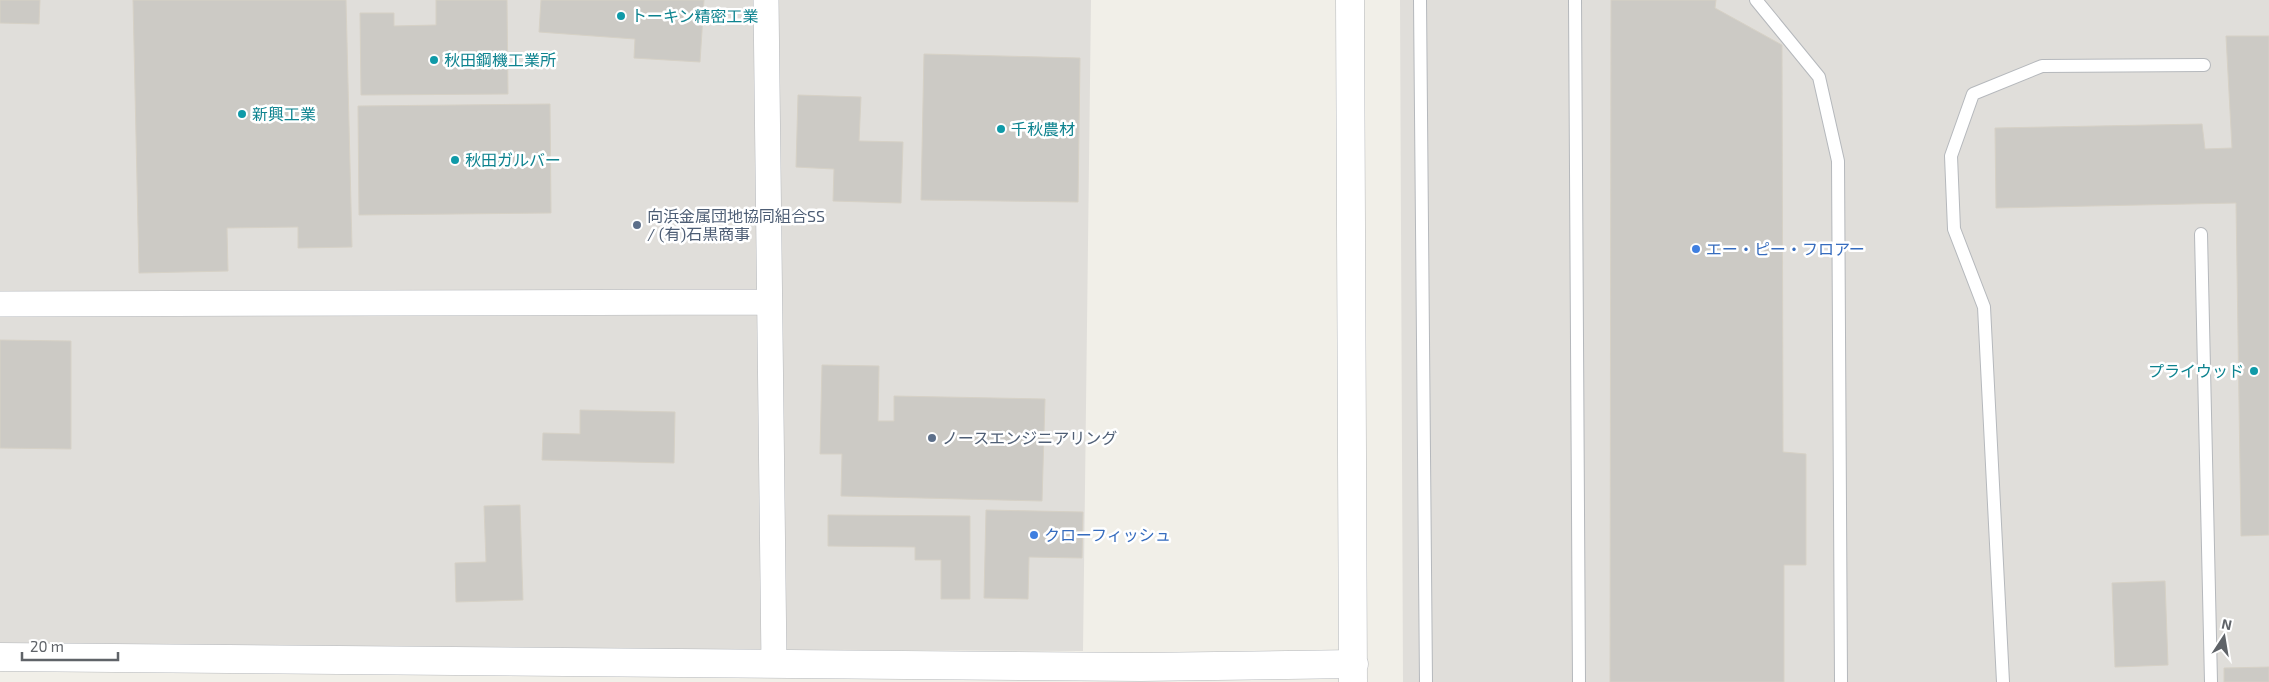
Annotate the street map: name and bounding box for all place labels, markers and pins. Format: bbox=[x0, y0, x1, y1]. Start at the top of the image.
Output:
place label: トーキン精密工業 bbox=[631, 6, 759, 25]
marker: トーキン精密工業 bbox=[615, 10, 627, 22]
place label: 秋田鋼機工業所 bbox=[444, 50, 556, 69]
marker: 秋田鋼機工業所 bbox=[428, 54, 440, 66]
place label: 新興工業 bbox=[252, 104, 316, 123]
marker: 新興工業 bbox=[236, 108, 248, 120]
place label: 千秋農材 bbox=[1011, 119, 1075, 138]
marker: 千秋農材 bbox=[995, 123, 1007, 135]
place label: 秋田ガルバー bbox=[465, 150, 561, 169]
marker: 秋田ガルバー bbox=[449, 154, 461, 166]
place label: 向浜金属団地協同組合SS / (有)石黒商事 bbox=[647, 206, 825, 243]
marker: 向浜金属団地協同組合SS / (有)石黒商事 bbox=[631, 219, 643, 231]
place label: エー・ピー・フロアー bbox=[1706, 239, 1865, 258]
marker: エー・ピー・フロアー bbox=[1690, 243, 1702, 255]
place label: プライウッド bbox=[2148, 361, 2244, 380]
marker: プライウッド bbox=[2248, 365, 2260, 377]
place label: ノースエンジニアリング bbox=[942, 428, 1117, 447]
marker: ノースエンジニアリング bbox=[926, 432, 938, 444]
place label: クローフィッシュ bbox=[1044, 525, 1171, 544]
marker: クローフィッシュ bbox=[1028, 529, 1040, 541]

